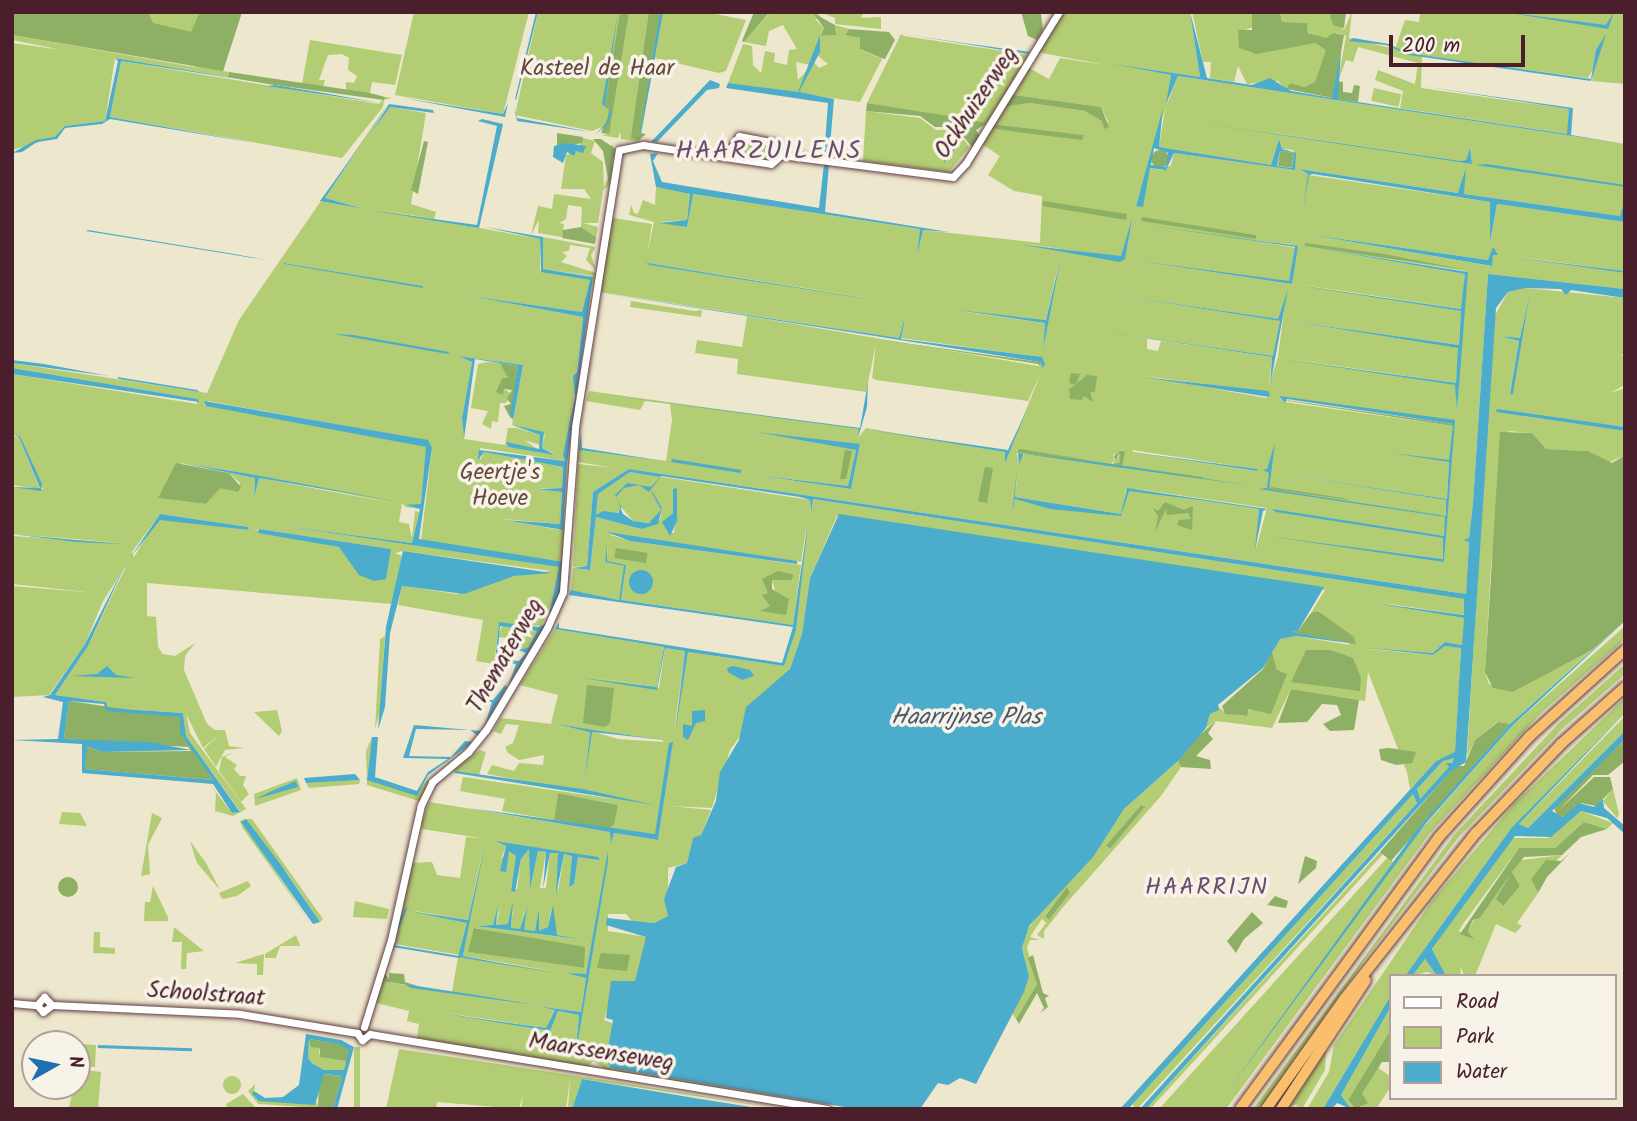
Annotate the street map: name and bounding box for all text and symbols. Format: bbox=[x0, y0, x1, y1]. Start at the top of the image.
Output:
scale bar bbox=[1392, 21, 1528, 65]
text: 200 m bbox=[1402, 30, 1460, 63]
street label: Ockhuizerweg bbox=[930, 42, 1024, 164]
park label: Kasteel de Haar bbox=[520, 55, 674, 83]
district label: HAARZUILENS bbox=[677, 136, 861, 168]
park label: Geertje's Hoeve bbox=[460, 459, 540, 513]
street label: Thematerweg bbox=[462, 594, 550, 718]
water label: Haarrijnse Plas bbox=[891, 704, 1041, 732]
district label: HAARRIJN bbox=[1146, 874, 1268, 902]
legend bbox=[1388, 974, 1616, 1100]
street label: Schoolstraat bbox=[146, 977, 266, 1013]
text: Road bbox=[1456, 986, 1498, 1019]
text: Park bbox=[1456, 1021, 1494, 1054]
street label: Maarssenseweg bbox=[527, 1028, 675, 1078]
north arrow bbox=[21, 1030, 91, 1100]
text: N bbox=[59, 1054, 91, 1070]
text: Water bbox=[1456, 1056, 1507, 1089]

